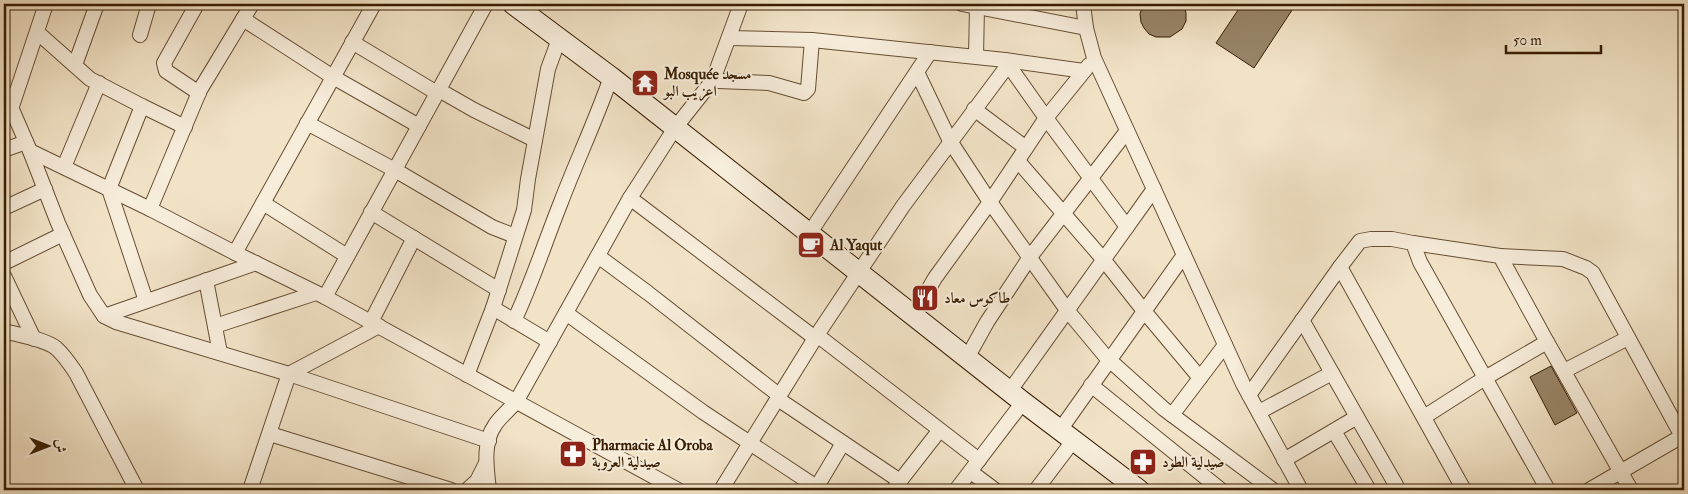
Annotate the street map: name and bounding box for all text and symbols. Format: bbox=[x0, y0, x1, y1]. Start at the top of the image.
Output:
scale bar bbox=[1506, 22, 1600, 54]
text: 50 m bbox=[1513, 31, 1542, 50]
place label: Mosquée مسجد اعزيب البو bbox=[662, 65, 751, 101]
temple icon: Mosquée مسجد اعزيب البو bbox=[630, 68, 660, 98]
cafe icon: Al Yaqut bbox=[796, 230, 826, 260]
place label: Al Yaqut bbox=[829, 236, 882, 256]
restaurant icon: طاكوس معاد bbox=[910, 283, 940, 313]
place label: طاكوس معاد bbox=[944, 289, 1011, 308]
north arrow bbox=[22, 422, 72, 472]
place label: Pharmacie Al Oroba صيدلية العروبة bbox=[592, 436, 713, 472]
text: ش bbox=[52, 439, 69, 453]
pharmacy icon: Pharmacie Al Oroba صيدلية العروبة bbox=[558, 439, 588, 469]
pharmacy icon: صيدلية الطود bbox=[1128, 447, 1158, 477]
place label: صيدلية الطود bbox=[1162, 453, 1224, 472]

